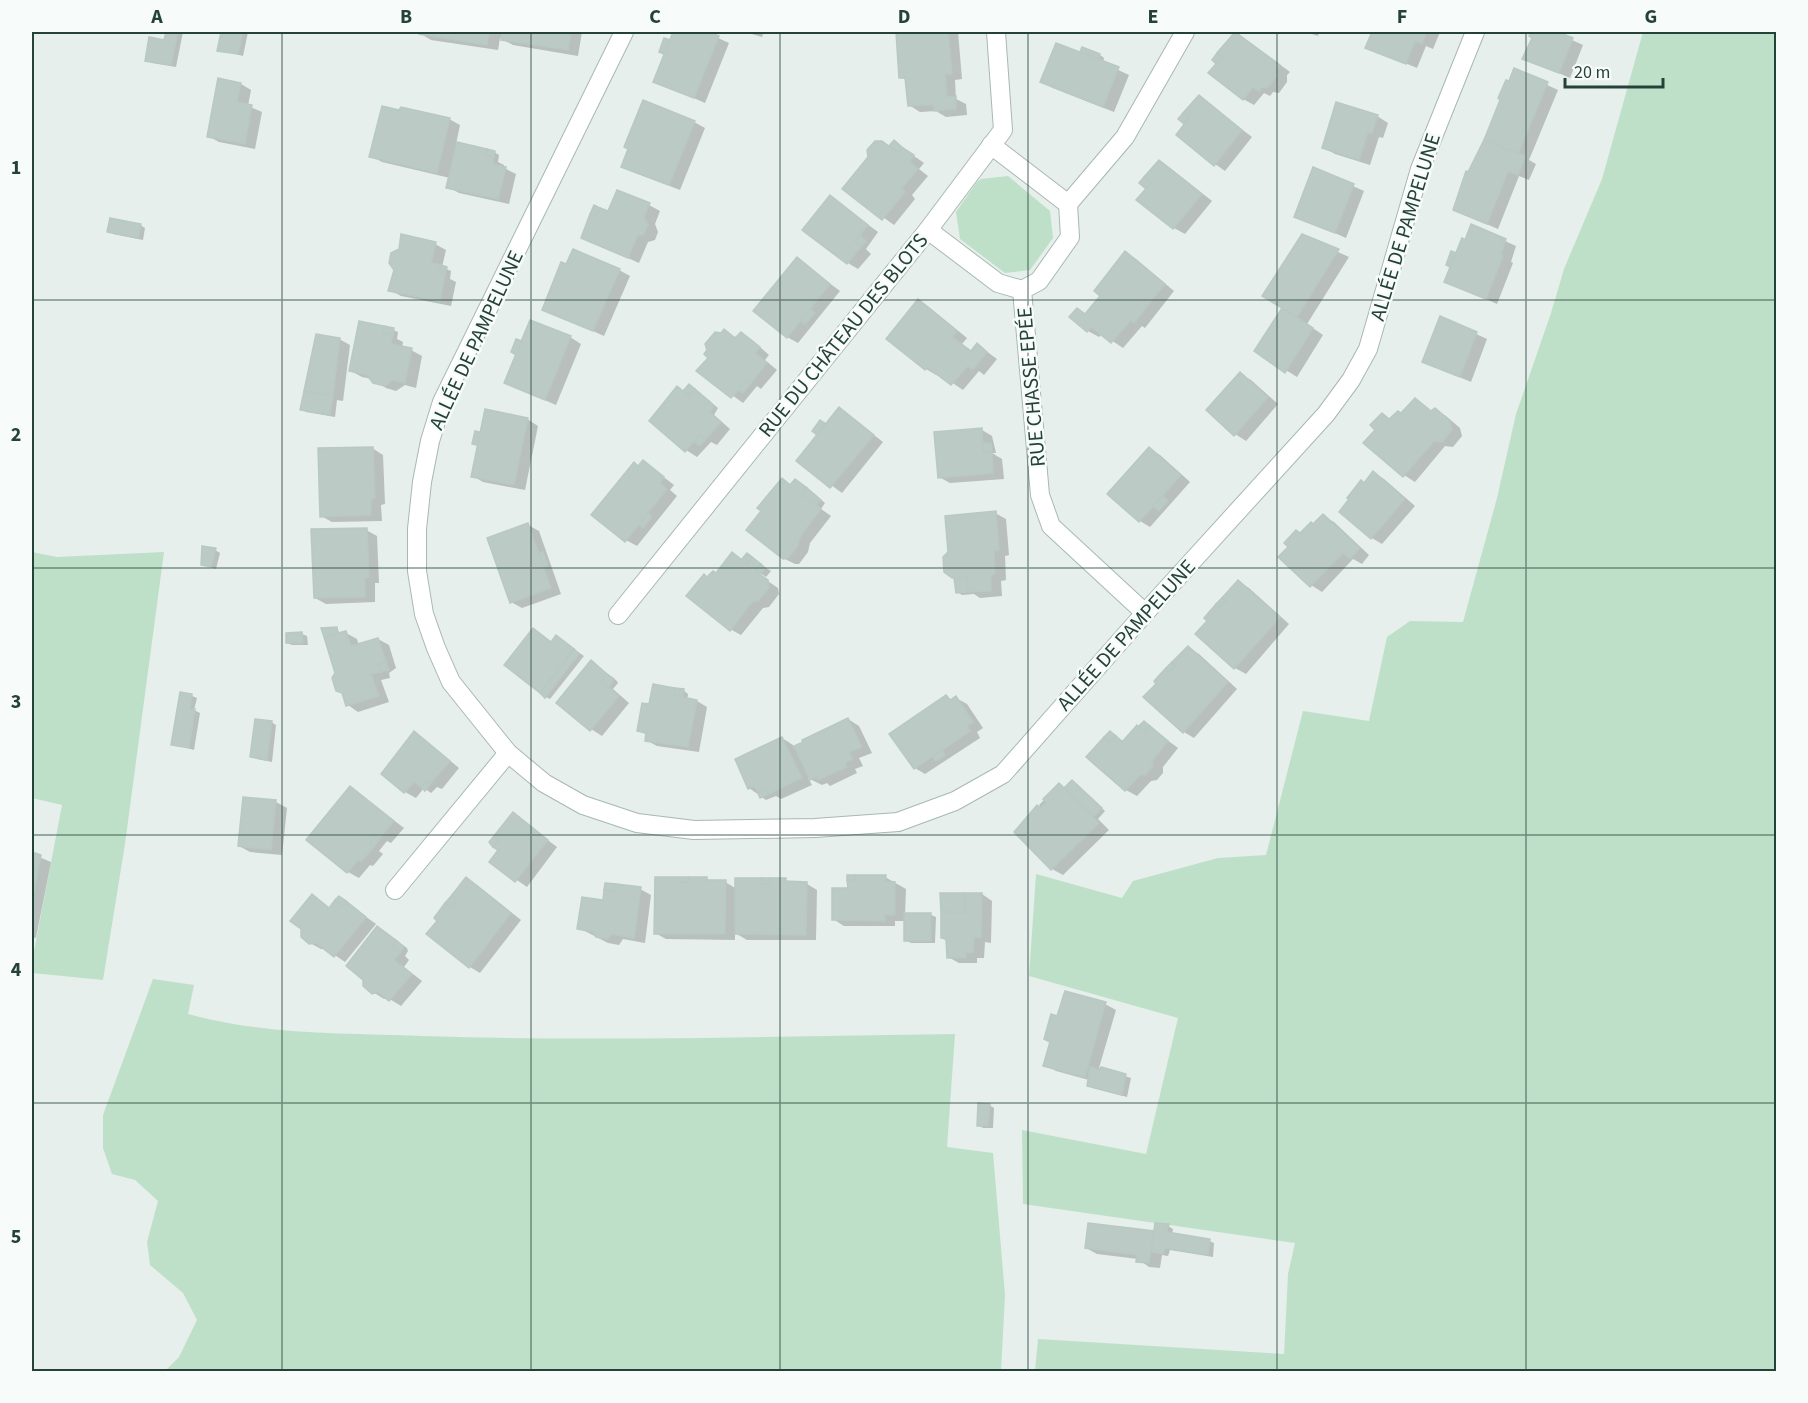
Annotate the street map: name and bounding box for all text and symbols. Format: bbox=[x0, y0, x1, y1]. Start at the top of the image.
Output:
text: A bbox=[150, 3, 163, 31]
text: B bbox=[400, 3, 412, 31]
text: C bbox=[649, 3, 661, 31]
text: D bbox=[898, 3, 910, 31]
text: E bbox=[1148, 3, 1158, 31]
text: F bbox=[1397, 3, 1407, 31]
text: G bbox=[1645, 3, 1657, 31]
scale bar bbox=[1565, 51, 1662, 89]
text: 20 m bbox=[1574, 60, 1610, 85]
street label: ALLÉE DE PAMPELUNE bbox=[1362, 130, 1448, 324]
text: 1 bbox=[11, 154, 21, 182]
street label: RUE DU CHÂTEAU DES BLOTS bbox=[751, 226, 935, 444]
street label: ALLÉE DE PAMPELUNE bbox=[421, 245, 531, 435]
street label: RUE CHASSE EPÉE bbox=[1009, 306, 1053, 468]
text: 2 bbox=[11, 421, 21, 449]
street label: ALLÉE DE PAMPELUNE bbox=[1050, 553, 1202, 717]
text: 3 bbox=[11, 688, 21, 716]
text: 4 bbox=[11, 956, 22, 984]
text: 5 bbox=[11, 1223, 21, 1251]

